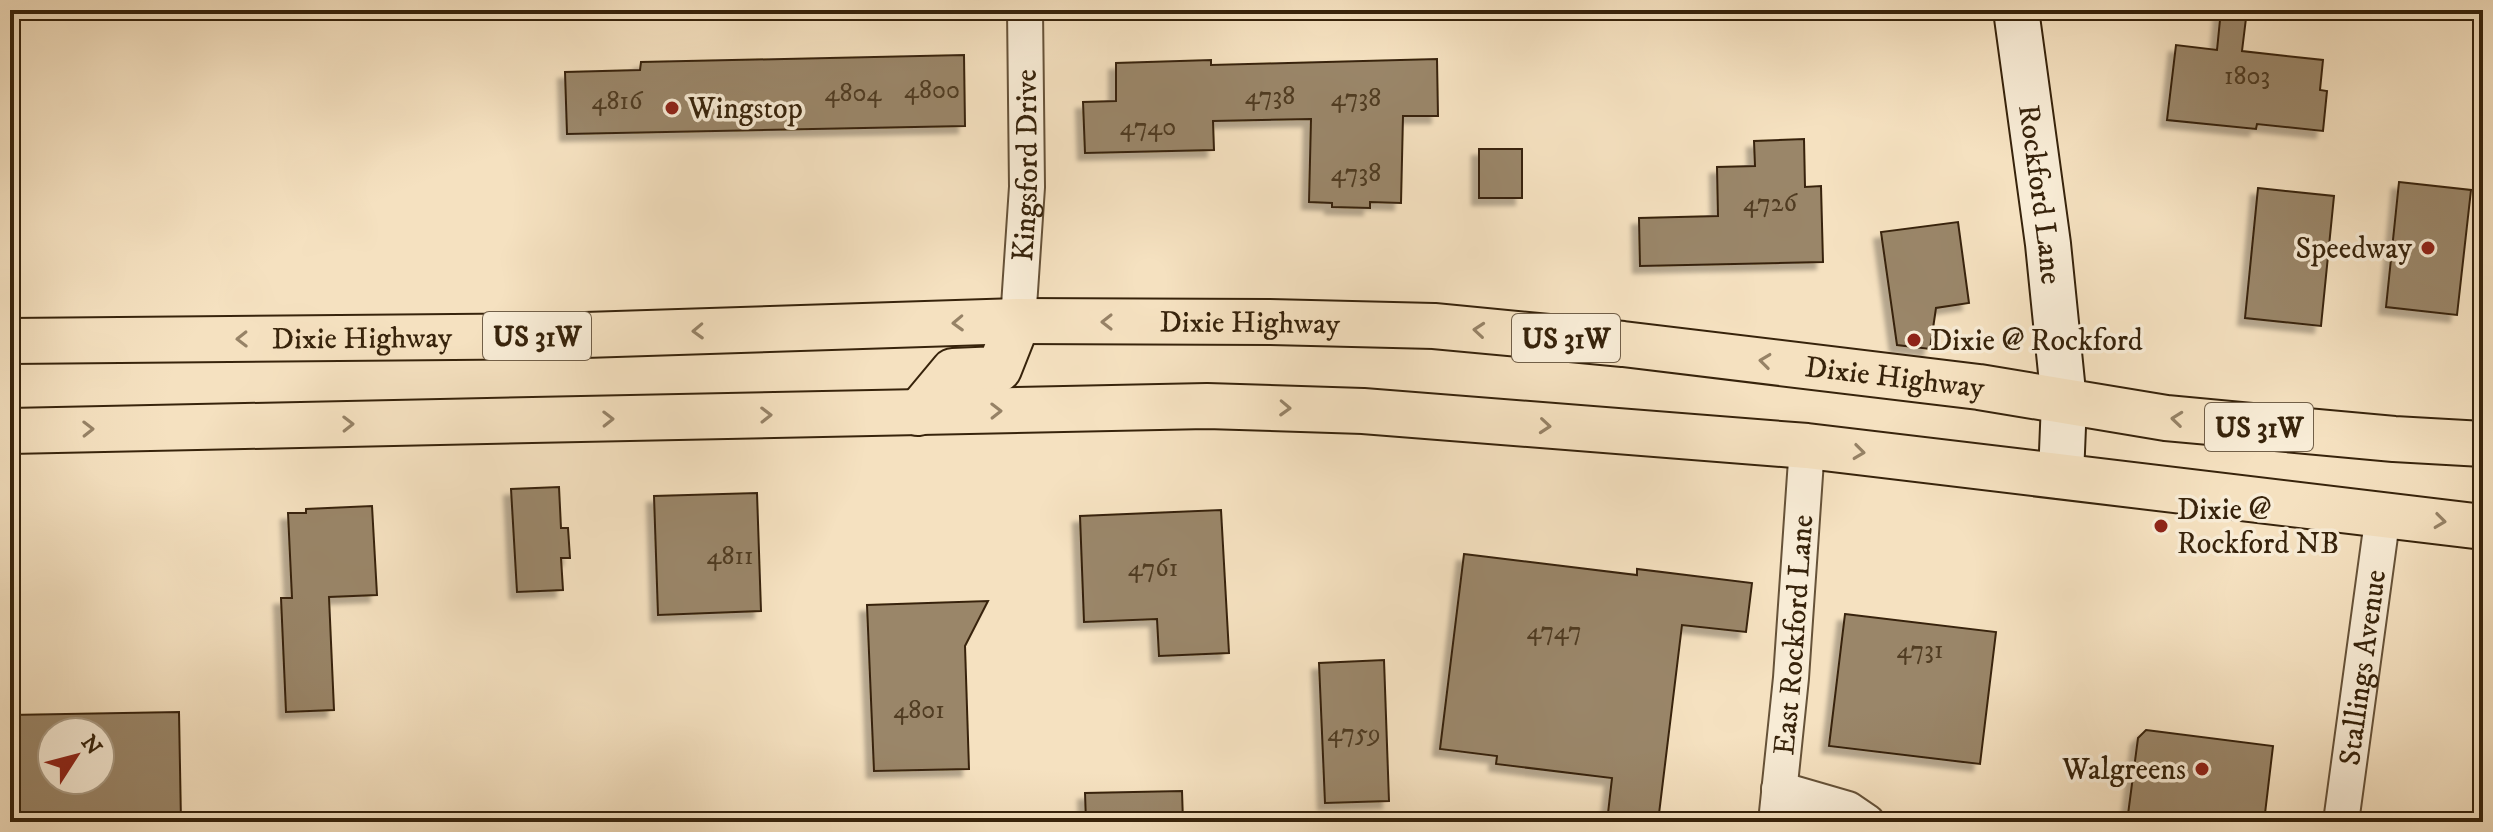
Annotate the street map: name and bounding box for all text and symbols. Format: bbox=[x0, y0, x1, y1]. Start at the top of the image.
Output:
house number: 1803 bbox=[2224, 60, 2270, 93]
street label: Kingsford Drive bbox=[1005, 69, 1048, 263]
house number: 4800 bbox=[904, 74, 960, 107]
house number: 4804 bbox=[825, 77, 882, 110]
house number: 4738 bbox=[1245, 80, 1295, 113]
house number: 4738 bbox=[1331, 82, 1381, 115]
house number: 4816 bbox=[592, 85, 644, 118]
place label: Wingstop bbox=[687, 91, 803, 128]
marker: Wingstop bbox=[663, 99, 681, 117]
street label: Rockford Lane bbox=[2009, 102, 2069, 286]
house number: 4740 bbox=[1120, 111, 1176, 144]
house number: 4738 bbox=[1331, 157, 1381, 190]
house number: 4726 bbox=[1743, 187, 1799, 220]
place label: Speedway bbox=[2296, 231, 2413, 268]
marker: Speedway bbox=[2419, 239, 2437, 257]
street label: Dixie Highway bbox=[1159, 305, 1341, 344]
road number: US 31W bbox=[483, 312, 591, 360]
one-way arrow bbox=[1100, 313, 1113, 331]
one-way arrow bbox=[951, 314, 964, 332]
road number: US 31W bbox=[1512, 314, 1620, 362]
street label: Dixie Highway bbox=[272, 320, 453, 359]
one-way arrow bbox=[1472, 321, 1485, 338]
one-way arrow bbox=[691, 323, 704, 340]
place label: Dixie @ Rockford bbox=[1930, 323, 2143, 360]
one-way arrow bbox=[235, 330, 248, 348]
marker: Dixie @ Rockford bbox=[1905, 331, 1923, 349]
street label: Dixie Highway bbox=[1803, 349, 1987, 408]
one-way arrow bbox=[1758, 353, 1771, 370]
one-way arrow bbox=[1279, 399, 1292, 416]
one-way arrow bbox=[990, 402, 1003, 419]
road number: US 31W bbox=[2205, 403, 2313, 451]
one-way arrow bbox=[760, 406, 773, 424]
one-way arrow bbox=[602, 410, 615, 427]
one-way arrow bbox=[2170, 410, 2183, 427]
one-way arrow bbox=[342, 415, 355, 433]
one-way arrow bbox=[1539, 417, 1552, 434]
one-way arrow bbox=[82, 421, 95, 438]
one-way arrow bbox=[1853, 444, 1866, 461]
place label: Dixie @ Rockford NB bbox=[2177, 492, 2339, 563]
street label: East Rockford Lane bbox=[1766, 513, 1822, 757]
one-way arrow bbox=[2433, 513, 2446, 530]
marker: Dixie @ Rockford NB bbox=[2152, 517, 2170, 535]
house number: 4811 bbox=[706, 540, 754, 573]
house number: 4761 bbox=[1128, 552, 1178, 585]
street label: Stallings Avenue bbox=[2332, 567, 2395, 768]
house number: 4747 bbox=[1526, 615, 1582, 648]
house number: 4731 bbox=[1896, 634, 1944, 667]
house number: 4801 bbox=[893, 694, 945, 727]
north arrow bbox=[36, 716, 116, 796]
house number: 4759 bbox=[1327, 717, 1381, 750]
text: N bbox=[75, 730, 107, 760]
place label: Walgreens bbox=[2061, 752, 2186, 789]
marker: Walgreens bbox=[2193, 760, 2211, 778]

